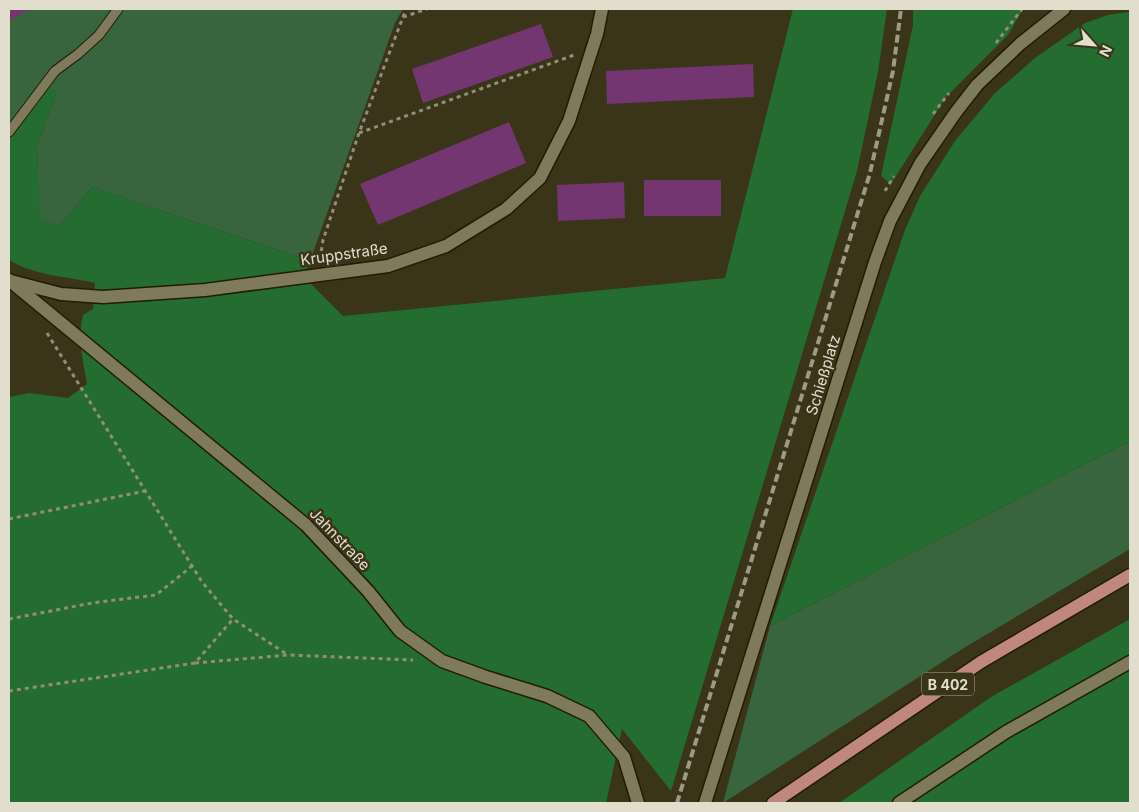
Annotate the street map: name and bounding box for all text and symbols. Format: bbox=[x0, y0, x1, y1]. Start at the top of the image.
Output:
north arrow bbox=[1069, 20, 1119, 70]
text: N bbox=[1096, 43, 1116, 60]
street label: Kruppstraße bbox=[299, 238, 389, 270]
street label: Schießplatz bbox=[802, 332, 844, 418]
street label: Jahnstraße bbox=[306, 504, 374, 574]
road number: B 402 bbox=[922, 672, 974, 696]

